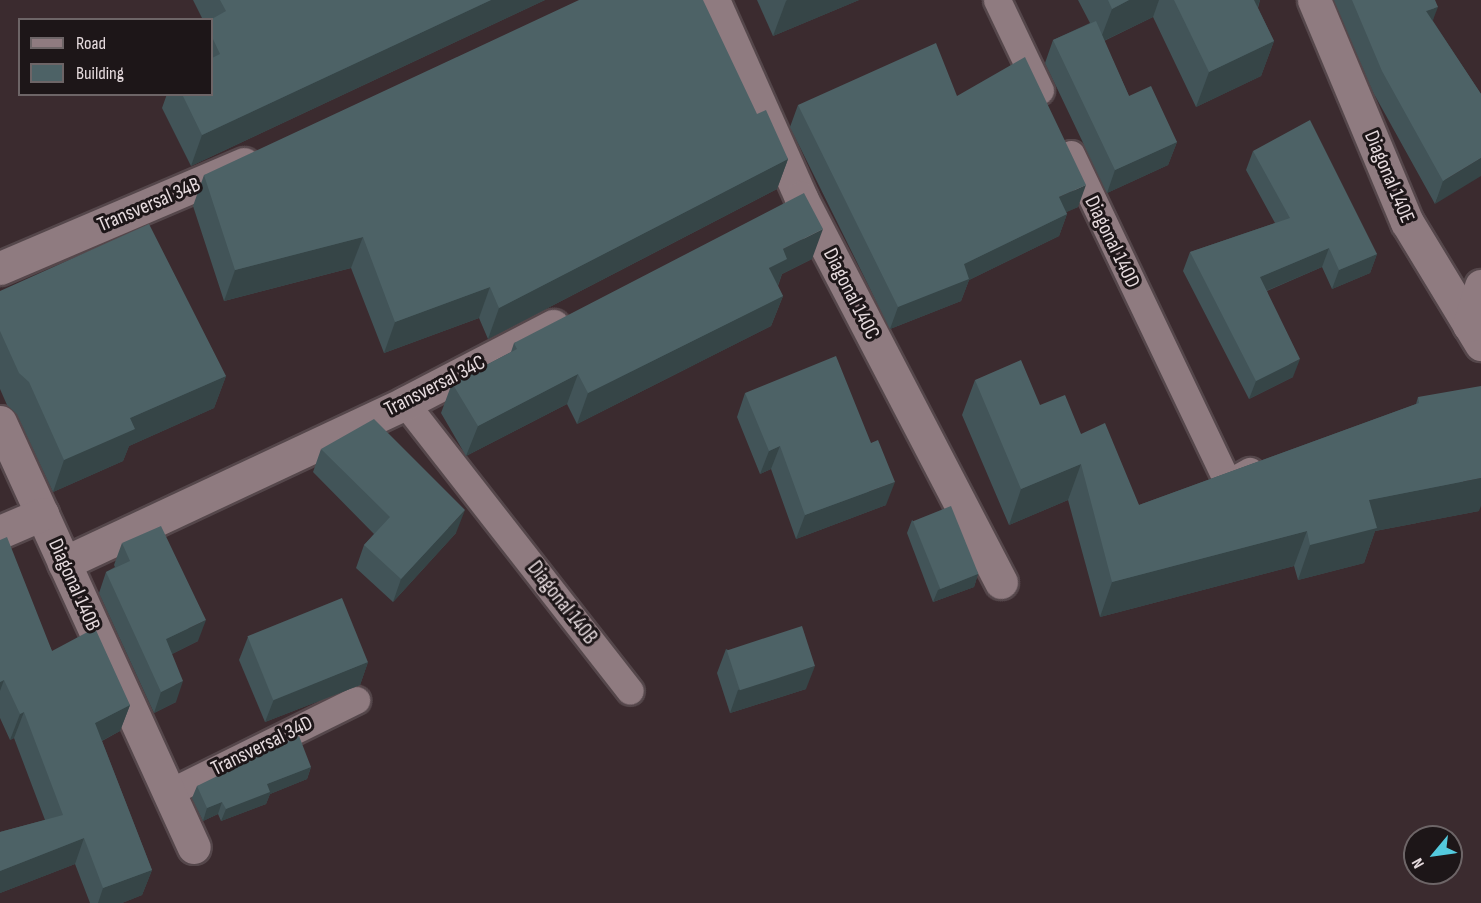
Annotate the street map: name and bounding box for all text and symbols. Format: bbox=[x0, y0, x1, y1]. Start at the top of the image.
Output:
legend bbox=[18, 18, 213, 96]
text: Road bbox=[76, 33, 106, 54]
text: Building bbox=[76, 63, 124, 84]
street label: Diagonal 140E bbox=[1358, 127, 1420, 227]
street label: Transversal 34B bbox=[94, 172, 204, 238]
street label: Diagonal 140D bbox=[1079, 192, 1145, 292]
street label: Diagonal 140C bbox=[817, 244, 885, 344]
street label: Transversal 34C bbox=[380, 350, 490, 422]
street label: Diagonal 140B bbox=[42, 535, 106, 635]
street label: Diagonal 140B bbox=[522, 556, 602, 650]
street label: Transversal 34D bbox=[207, 711, 317, 781]
north arrow bbox=[1403, 825, 1463, 885]
text: N bbox=[1408, 855, 1429, 871]

